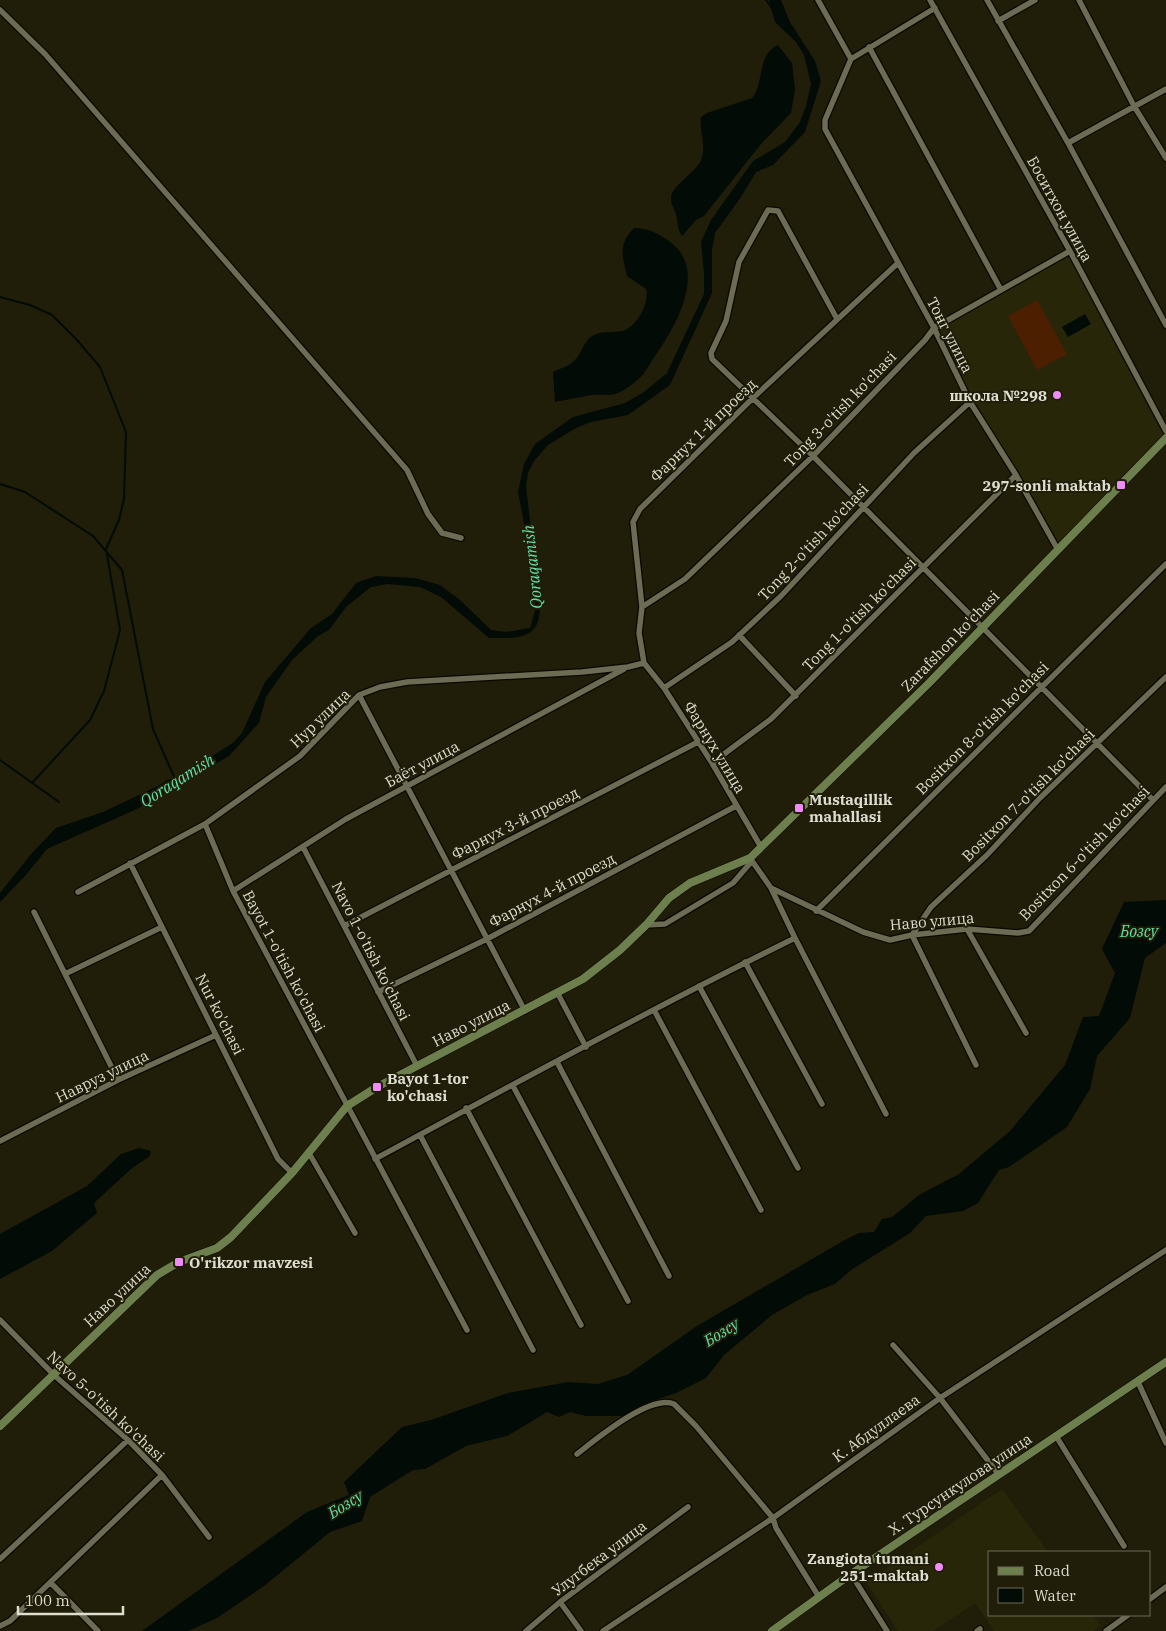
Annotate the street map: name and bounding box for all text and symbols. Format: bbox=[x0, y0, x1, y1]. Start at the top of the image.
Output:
street label: Боситхон улица bbox=[1023, 153, 1097, 265]
street label: Тонг улица bbox=[923, 294, 977, 376]
street label: Tong 3-o'tish ko'chasi bbox=[780, 347, 900, 471]
street label: Фарнух 1-й проезд bbox=[646, 374, 760, 486]
place label: школа №298 bbox=[949, 386, 1047, 405]
marker: школа №298 bbox=[1051, 389, 1063, 401]
place label: 297-sonli maktab bbox=[982, 476, 1111, 495]
street label: Tong 2-o'tish ko'chasi bbox=[754, 479, 872, 605]
marker: 297-sonli maktab bbox=[1115, 479, 1127, 491]
water label: Qoraqamish bbox=[518, 524, 546, 610]
street label: Tong 1-o'tish ko'chasi bbox=[798, 553, 920, 675]
street label: Zarafshon ko'chasi bbox=[897, 586, 1003, 696]
street label: Bositxon 8-o'tish ko'chasi bbox=[912, 657, 1053, 798]
street label: Нур улица bbox=[286, 684, 354, 752]
street label: Фарнух улица bbox=[680, 697, 750, 797]
street label: Bositxon 7-o'tish ko'chasi bbox=[958, 724, 1099, 865]
street label: Баёт улица bbox=[382, 737, 462, 791]
water label: Qoraqamish bbox=[136, 749, 218, 811]
street label: Bositxon 6-o'tish ko'chasi bbox=[1015, 781, 1154, 924]
street label: Фарнух 3-й проезд bbox=[448, 783, 582, 863]
place label: Mustaqillik mahallasi bbox=[809, 790, 893, 826]
marker: Mustaqillik mahallasi bbox=[793, 802, 805, 814]
street label: Фарнух 4-й проезд bbox=[486, 849, 618, 931]
street label: Navo 1-o'tish ko'chasi bbox=[328, 878, 415, 1024]
street label: Bayot 1-o'tish ko'chasi bbox=[239, 887, 330, 1035]
street label: Наво улица bbox=[889, 908, 975, 934]
water label: Бозсу bbox=[1119, 921, 1160, 941]
street label: Nur ko'chasi bbox=[191, 970, 249, 1058]
street label: Наво улица bbox=[429, 995, 513, 1051]
street label: Навруз улица bbox=[52, 1045, 152, 1107]
place label: Bayot 1-tor ko'chasi bbox=[387, 1069, 469, 1105]
marker: Bayot 1-tor ko'chasi bbox=[371, 1081, 383, 1093]
place label: O'rikzor mavzesi bbox=[189, 1253, 313, 1272]
marker: O'rikzor mavzesi bbox=[173, 1256, 185, 1268]
street label: Наво улица bbox=[79, 1259, 155, 1331]
water label: Бозсу bbox=[699, 1313, 744, 1351]
street label: Navo 5-o'tish ko'chasi bbox=[43, 1347, 169, 1466]
street label: К. Абдуллаева bbox=[828, 1390, 924, 1466]
street label: Х. Турсункулова улица bbox=[885, 1429, 1035, 1539]
water label: Бозсу bbox=[323, 1485, 368, 1523]
street label: Улугбека улица bbox=[548, 1516, 650, 1600]
place label: Zangiota tumani 251-maktab bbox=[807, 1549, 929, 1585]
legend bbox=[988, 1551, 1151, 1616]
marker: Zangiota tumani 251-maktab bbox=[933, 1561, 945, 1573]
text: Road bbox=[1034, 1561, 1070, 1580]
scale bar bbox=[18, 1584, 122, 1616]
text: Water bbox=[1034, 1586, 1076, 1605]
text: 100 m bbox=[25, 1591, 70, 1610]

